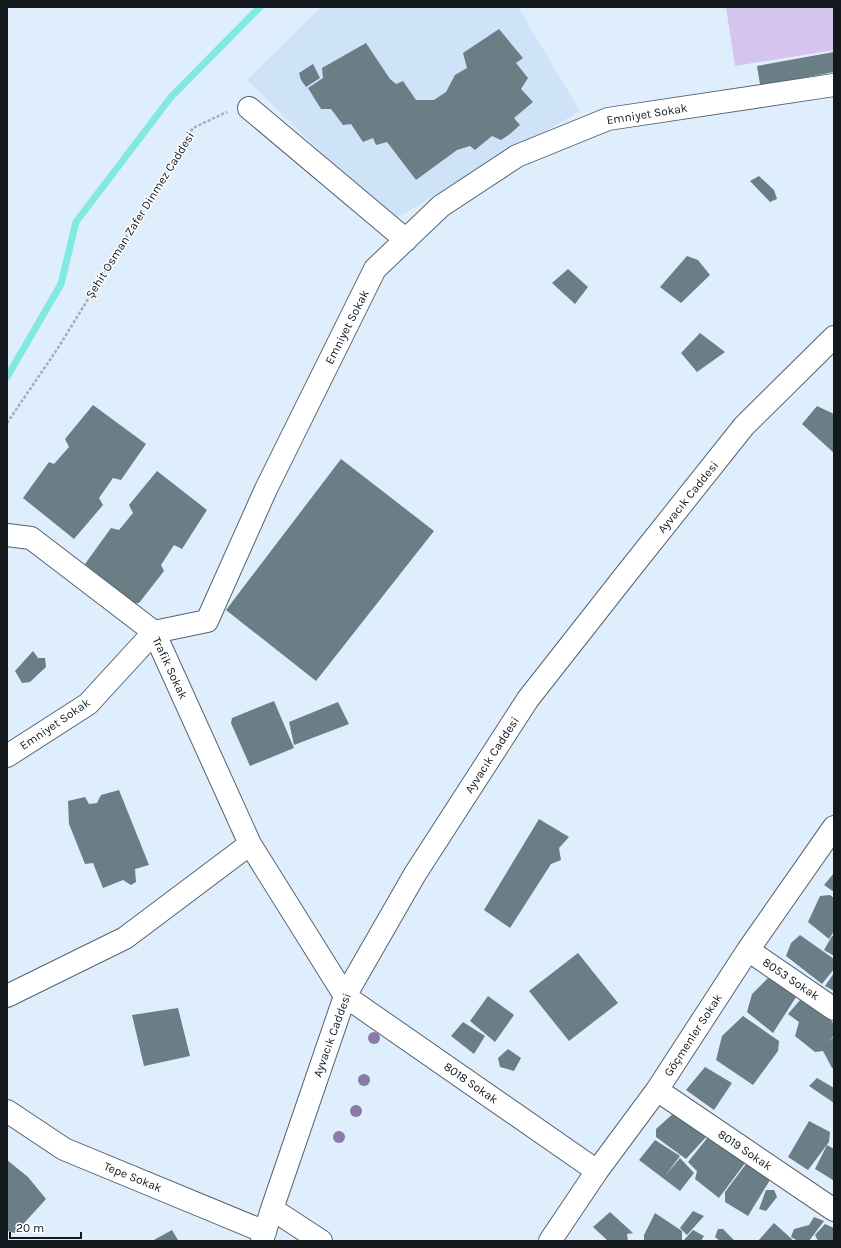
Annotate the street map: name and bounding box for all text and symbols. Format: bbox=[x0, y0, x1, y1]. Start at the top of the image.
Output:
street label: Emniyet Sokak bbox=[605, 101, 689, 127]
street label: Şehit Osman Zafer Dinmez Caddesi bbox=[83, 129, 197, 301]
street label: Emniyet Sokak bbox=[322, 287, 372, 367]
street label: Ayvacık Caddesi bbox=[655, 458, 721, 536]
street label: Trafik Sokak bbox=[149, 635, 191, 702]
street label: Emniyet Sokak bbox=[17, 695, 93, 753]
street label: Ayvacık Caddesi bbox=[462, 714, 522, 796]
street label: 8053 Sokak bbox=[760, 955, 822, 1003]
street label: Ayvacık Caddesi bbox=[310, 991, 354, 1079]
street label: Göçmenler Sokak bbox=[661, 991, 725, 1079]
street label: 8018 Sokak bbox=[441, 1059, 501, 1107]
street label: 8019 Sokak bbox=[715, 1127, 775, 1173]
street label: Tepe Sokak bbox=[102, 1159, 164, 1195]
scale bar bbox=[10, 1214, 81, 1240]
text: 20 m bbox=[16, 1221, 44, 1235]

